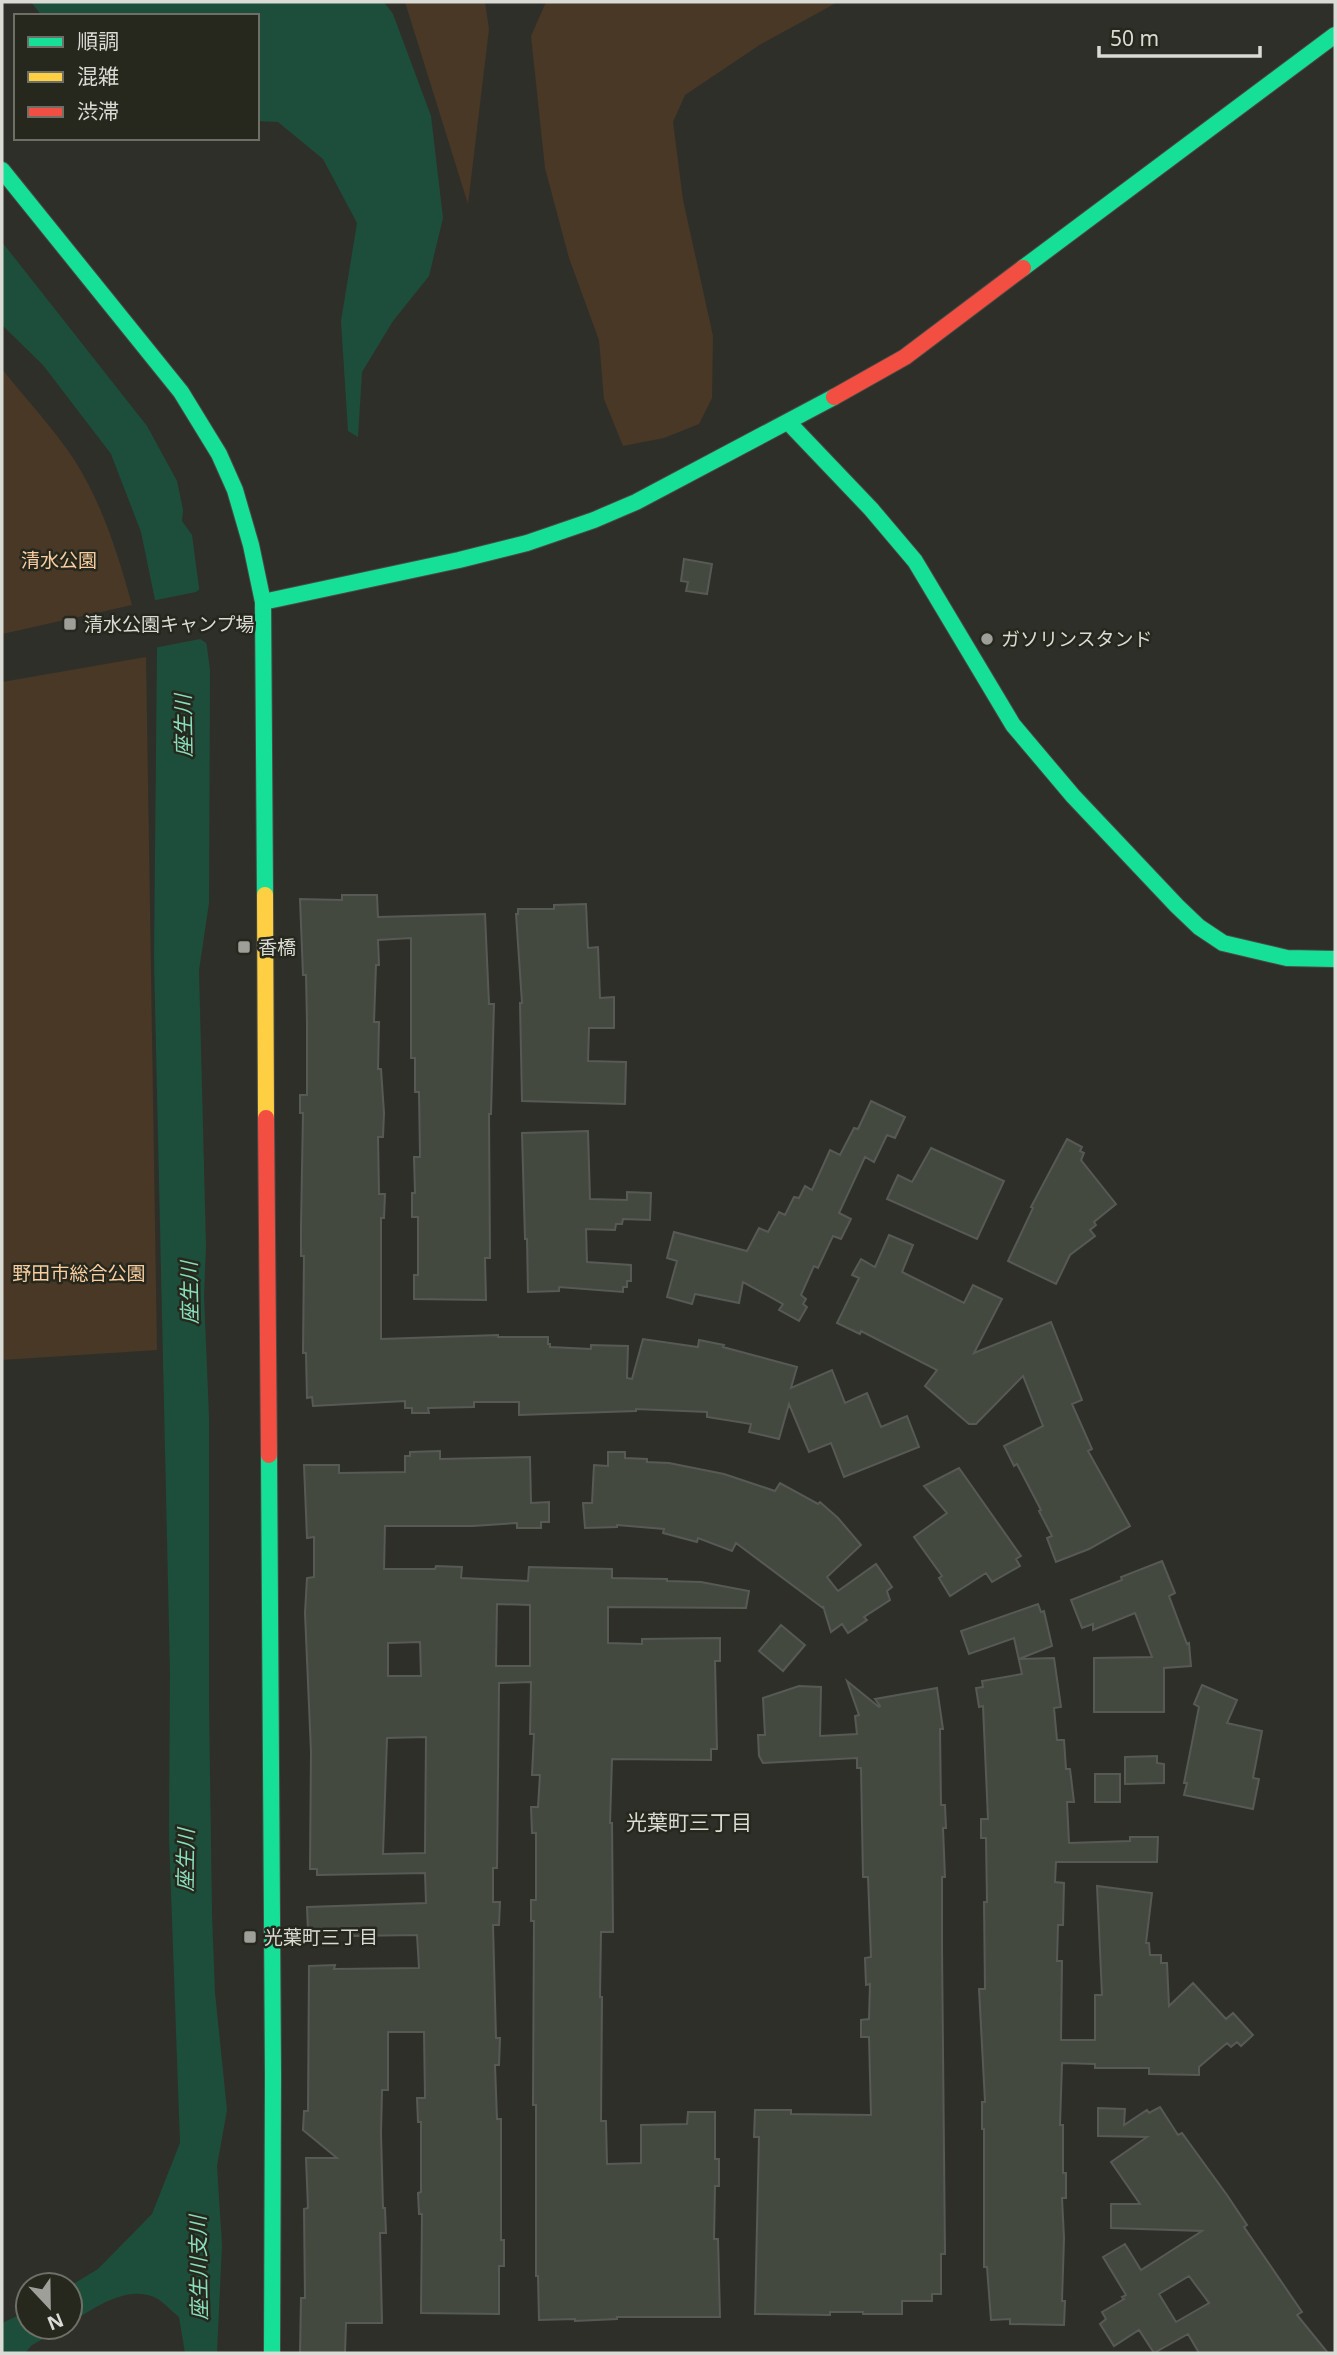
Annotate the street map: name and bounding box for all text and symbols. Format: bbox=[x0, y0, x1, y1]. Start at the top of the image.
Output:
legend bbox=[14, 14, 259, 140]
scale bar bbox=[1099, 14, 1260, 58]
text: 50 m bbox=[1110, 24, 1159, 52]
text: 順調 bbox=[77, 27, 119, 55]
text: 混雑 bbox=[77, 62, 119, 90]
text: 渋滞 bbox=[77, 97, 119, 125]
park label: 清水公園 bbox=[21, 547, 97, 573]
place label: 清水公園キャンプ場 bbox=[84, 611, 254, 637]
marker: 清水公園キャンプ場 bbox=[62, 616, 78, 632]
place label: ガソリンスタンド bbox=[1001, 626, 1153, 652]
marker: ガソリンスタンド bbox=[979, 631, 995, 647]
water label: 座生川 bbox=[168, 692, 198, 758]
place label: 香橋 bbox=[258, 934, 296, 960]
marker: 香橋 bbox=[236, 939, 252, 955]
water label: 座生川 bbox=[174, 1259, 204, 1325]
park label: 野田市総合公園 bbox=[12, 1260, 146, 1286]
district label: 光葉町三丁目 bbox=[626, 1808, 752, 1836]
water label: 座生川 bbox=[170, 1826, 200, 1892]
place label: 光葉町三丁目 bbox=[264, 1924, 378, 1950]
marker: 光葉町三丁目 bbox=[242, 1929, 258, 1945]
water label: 座生川支川 bbox=[183, 2213, 213, 2321]
north arrow bbox=[14, 2271, 84, 2341]
text: N bbox=[43, 2307, 67, 2337]

